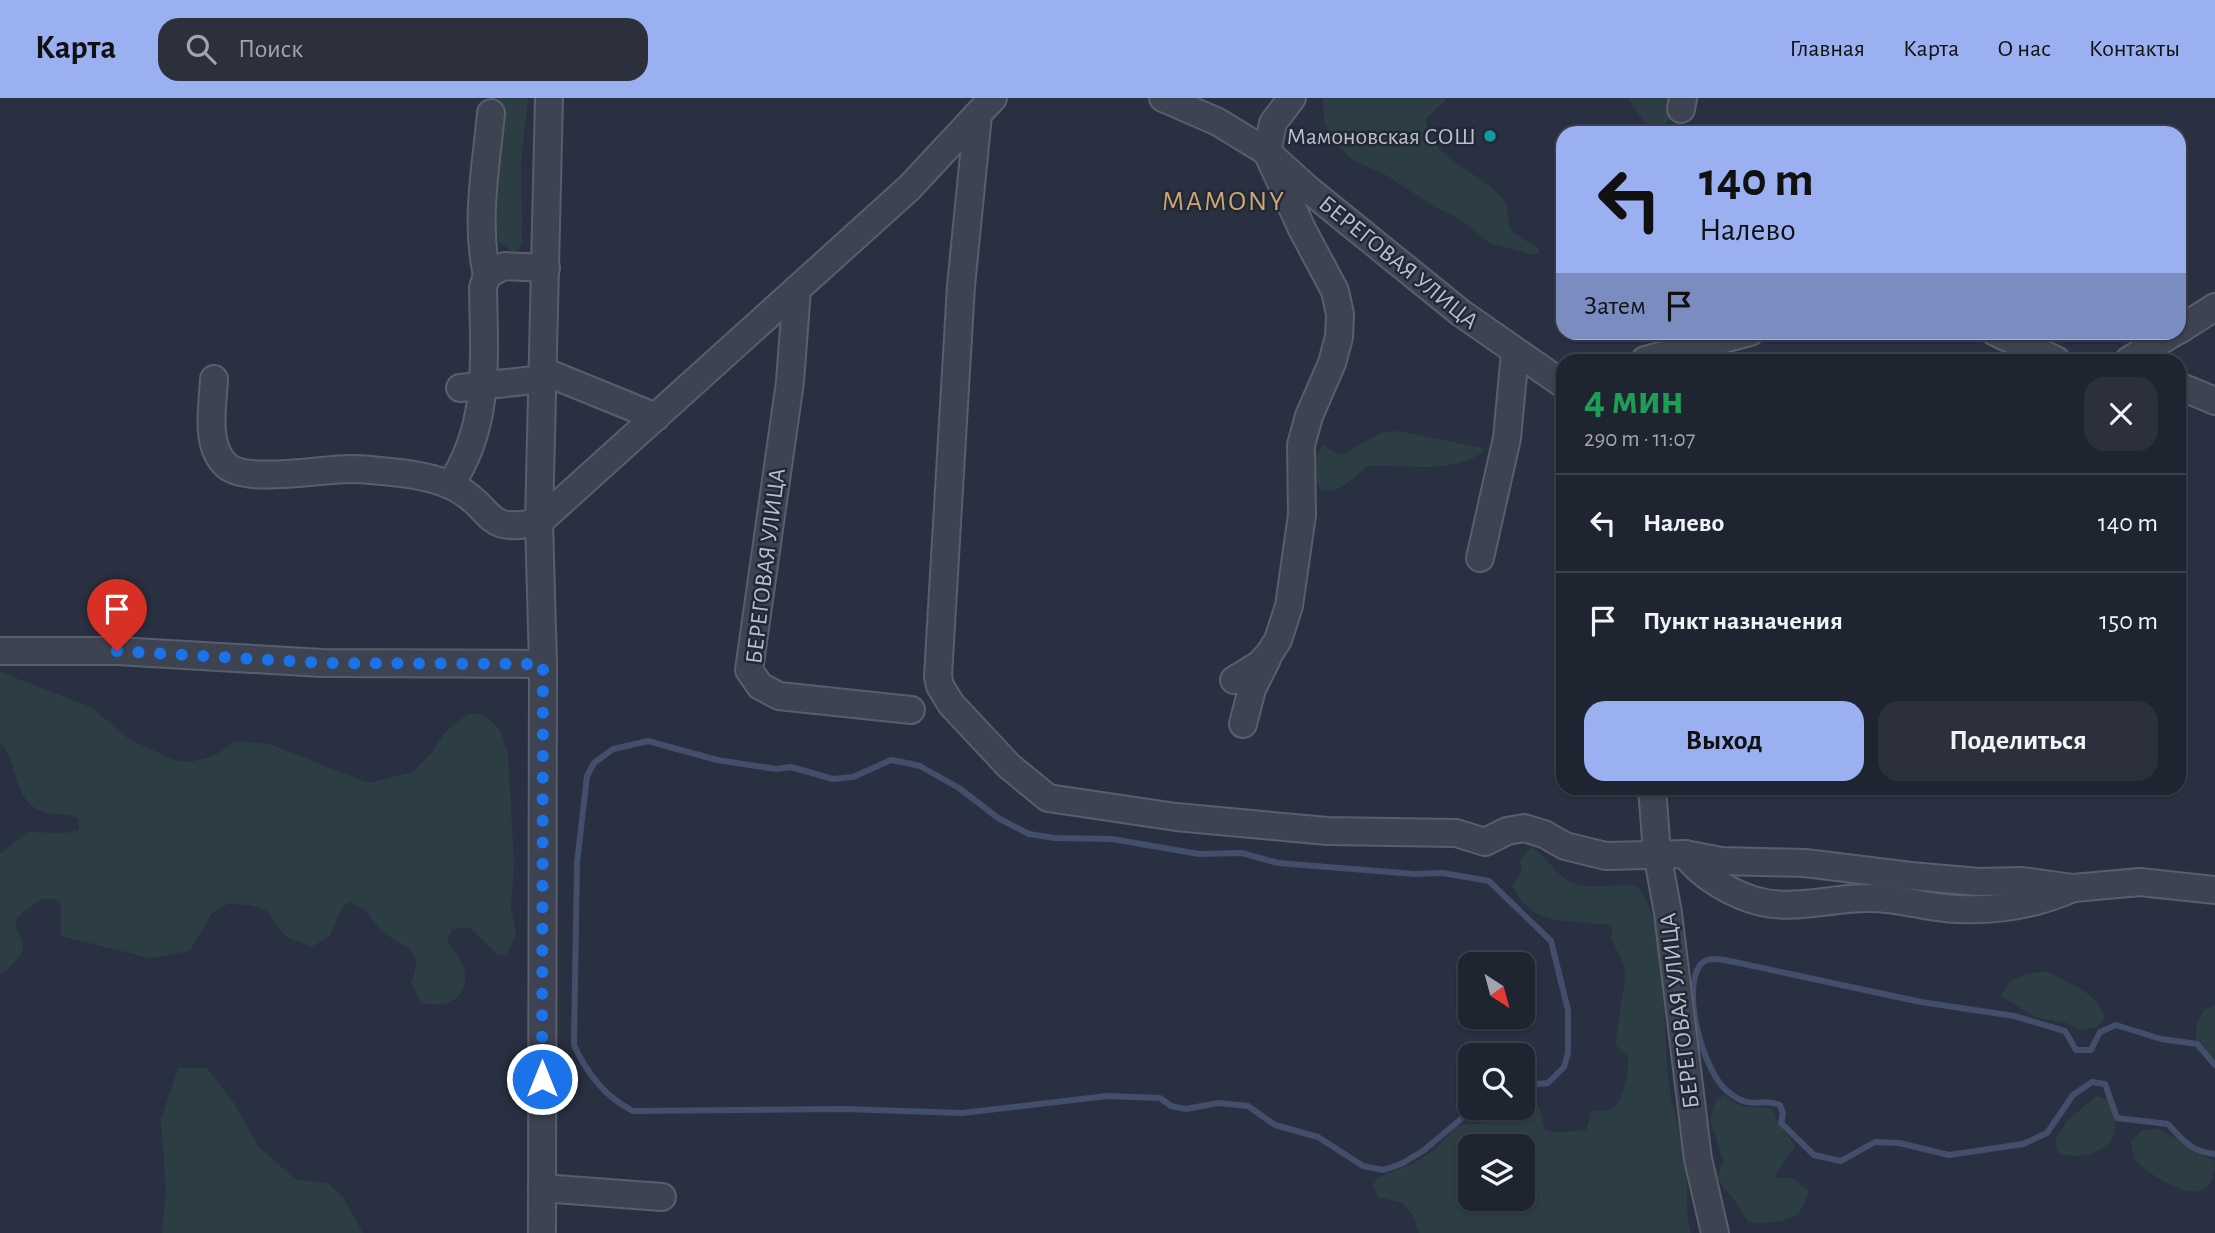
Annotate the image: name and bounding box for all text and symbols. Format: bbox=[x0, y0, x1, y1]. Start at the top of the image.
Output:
search box bbox=[158, 18, 648, 81]
icon: search bbox=[182, 30, 220, 68]
text: Карта bbox=[35, 32, 116, 65]
text: Поиск bbox=[238, 36, 303, 62]
text: Главная bbox=[1790, 37, 1865, 61]
text: Карта bbox=[1903, 37, 1959, 61]
text: О нас bbox=[1997, 37, 2051, 61]
text: Контакты bbox=[2089, 37, 2180, 61]
place label: Мамоновская СОШ bbox=[1286, 125, 1476, 149]
marker: Мамоновская СОШ bbox=[1482, 128, 1498, 144]
icon: left bbox=[1584, 154, 1675, 245]
text: 140 m bbox=[1699, 156, 1814, 205]
district label: MAMONY bbox=[1162, 188, 1286, 216]
street label: БЕРЕГОВАЯ УЛИЦА bbox=[1314, 191, 1483, 334]
text: Налево bbox=[1699, 214, 1796, 246]
icon: arrive bbox=[1660, 287, 1698, 325]
text: Затем bbox=[1584, 293, 1646, 319]
button: close bbox=[2084, 377, 2158, 451]
text: 4 мин bbox=[1584, 379, 1684, 421]
text: 290 m · 11:07 bbox=[1584, 428, 1695, 451]
street label: БЕРЕГОВАЯ УЛИЦА bbox=[742, 467, 790, 665]
icon: left bbox=[1584, 504, 1622, 542]
text: Налево bbox=[1643, 510, 1724, 536]
text: 140 m bbox=[2098, 510, 2158, 536]
pin bbox=[87, 579, 147, 651]
icon: arrive bbox=[98, 590, 136, 628]
icon: arrive bbox=[1584, 602, 1622, 640]
text: Пункт назначения bbox=[1643, 608, 1843, 634]
text: 150 m bbox=[2099, 608, 2158, 634]
button: Выход bbox=[1584, 701, 1864, 781]
button: Поделиться bbox=[1878, 701, 2158, 781]
street label: БЕРЕГОВАЯ УЛИЦА bbox=[1656, 912, 1704, 1110]
north arrow bbox=[1458, 952, 1535, 1029]
map controls bbox=[1458, 952, 1535, 1211]
position arrow bbox=[505, 1042, 579, 1116]
button: search bbox=[1458, 1043, 1535, 1120]
button: layers bbox=[1458, 1134, 1535, 1211]

